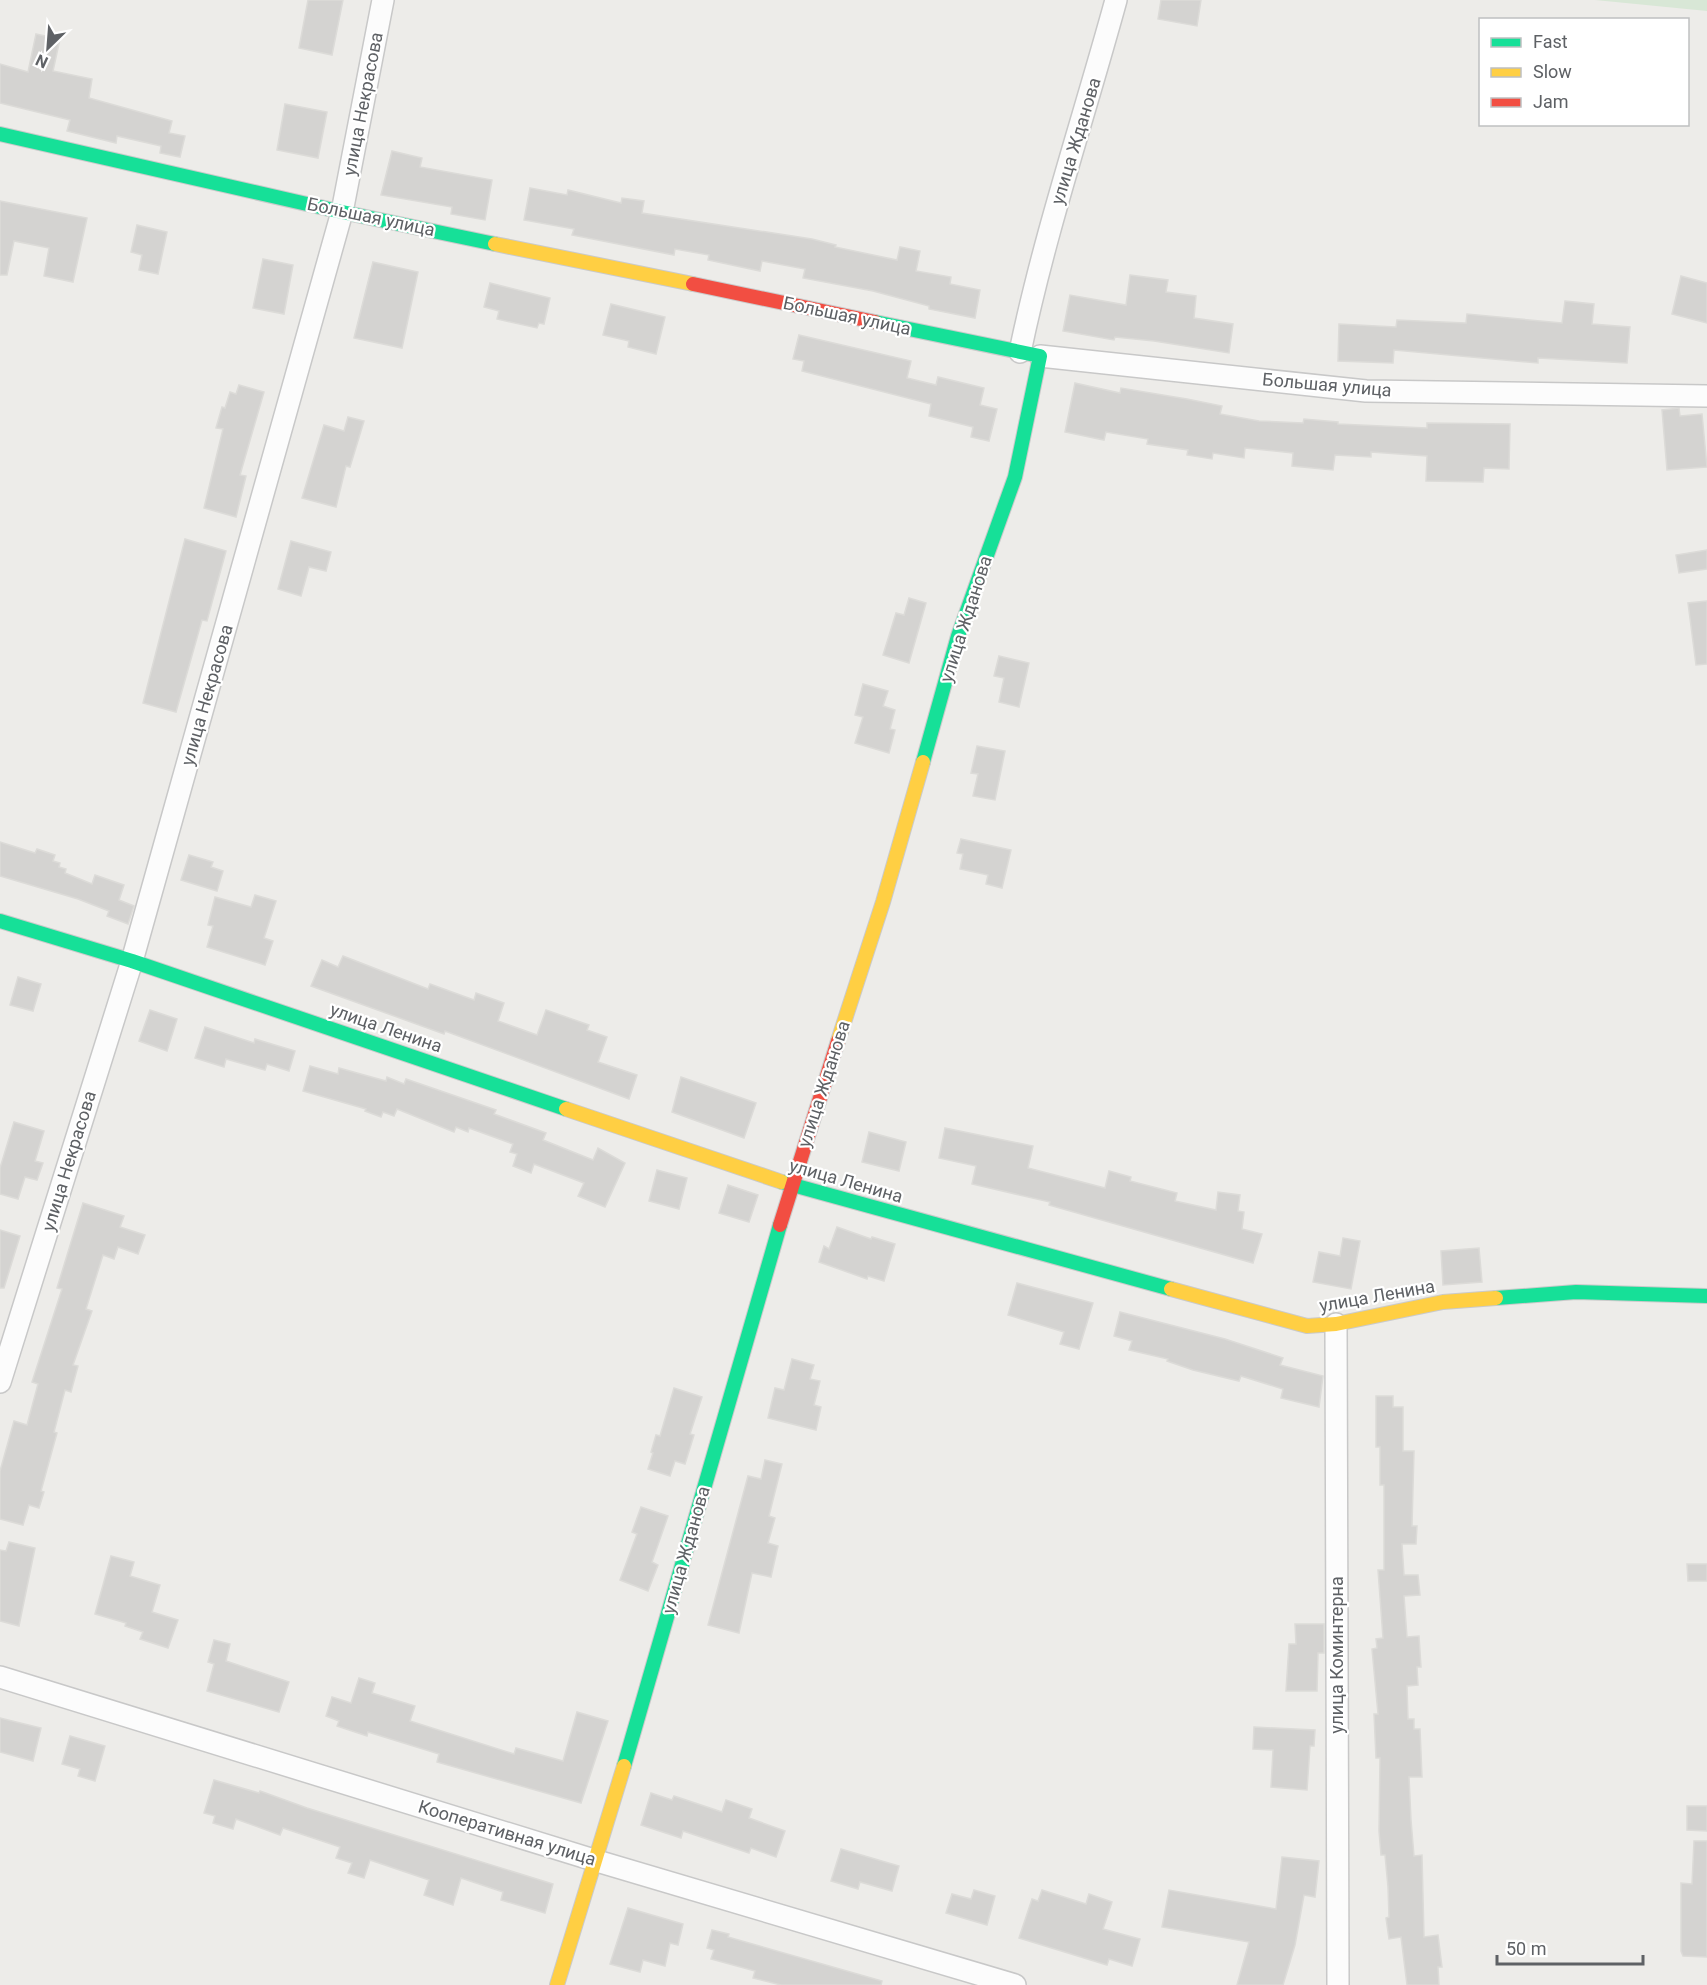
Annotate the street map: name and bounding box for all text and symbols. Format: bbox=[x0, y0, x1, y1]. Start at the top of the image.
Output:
north arrow bbox=[18, 18, 78, 78]
legend bbox=[1479, 18, 1689, 126]
street label: улица Некрасова bbox=[338, 30, 387, 177]
text: Fast bbox=[1533, 31, 1568, 52]
text: N bbox=[33, 50, 51, 72]
text: Slow bbox=[1533, 61, 1572, 82]
street label: улица Жданова bbox=[1046, 75, 1105, 207]
text: Jam bbox=[1533, 91, 1569, 112]
street label: Большая улица bbox=[305, 193, 437, 240]
street label: Большая улица bbox=[781, 292, 913, 339]
street label: Большая улица bbox=[1261, 368, 1393, 401]
street label: улица Жданова bbox=[935, 553, 996, 685]
street label: улица Некрасова bbox=[176, 622, 237, 768]
street label: улица Ленина bbox=[327, 999, 445, 1057]
street label: улица Жданова bbox=[793, 1018, 854, 1150]
street label: улица Некрасова bbox=[37, 1088, 100, 1234]
street label: улица Ленина bbox=[787, 1154, 905, 1207]
street label: улица Ленина bbox=[1317, 1275, 1436, 1316]
street label: улица Жданова bbox=[657, 1484, 714, 1616]
street label: улица Коминтерна bbox=[1326, 1576, 1347, 1734]
street label: Кооперативная улица bbox=[416, 1795, 599, 1870]
scale bar bbox=[1497, 1928, 1642, 1966]
text: 50 m bbox=[1506, 1938, 1546, 1959]

